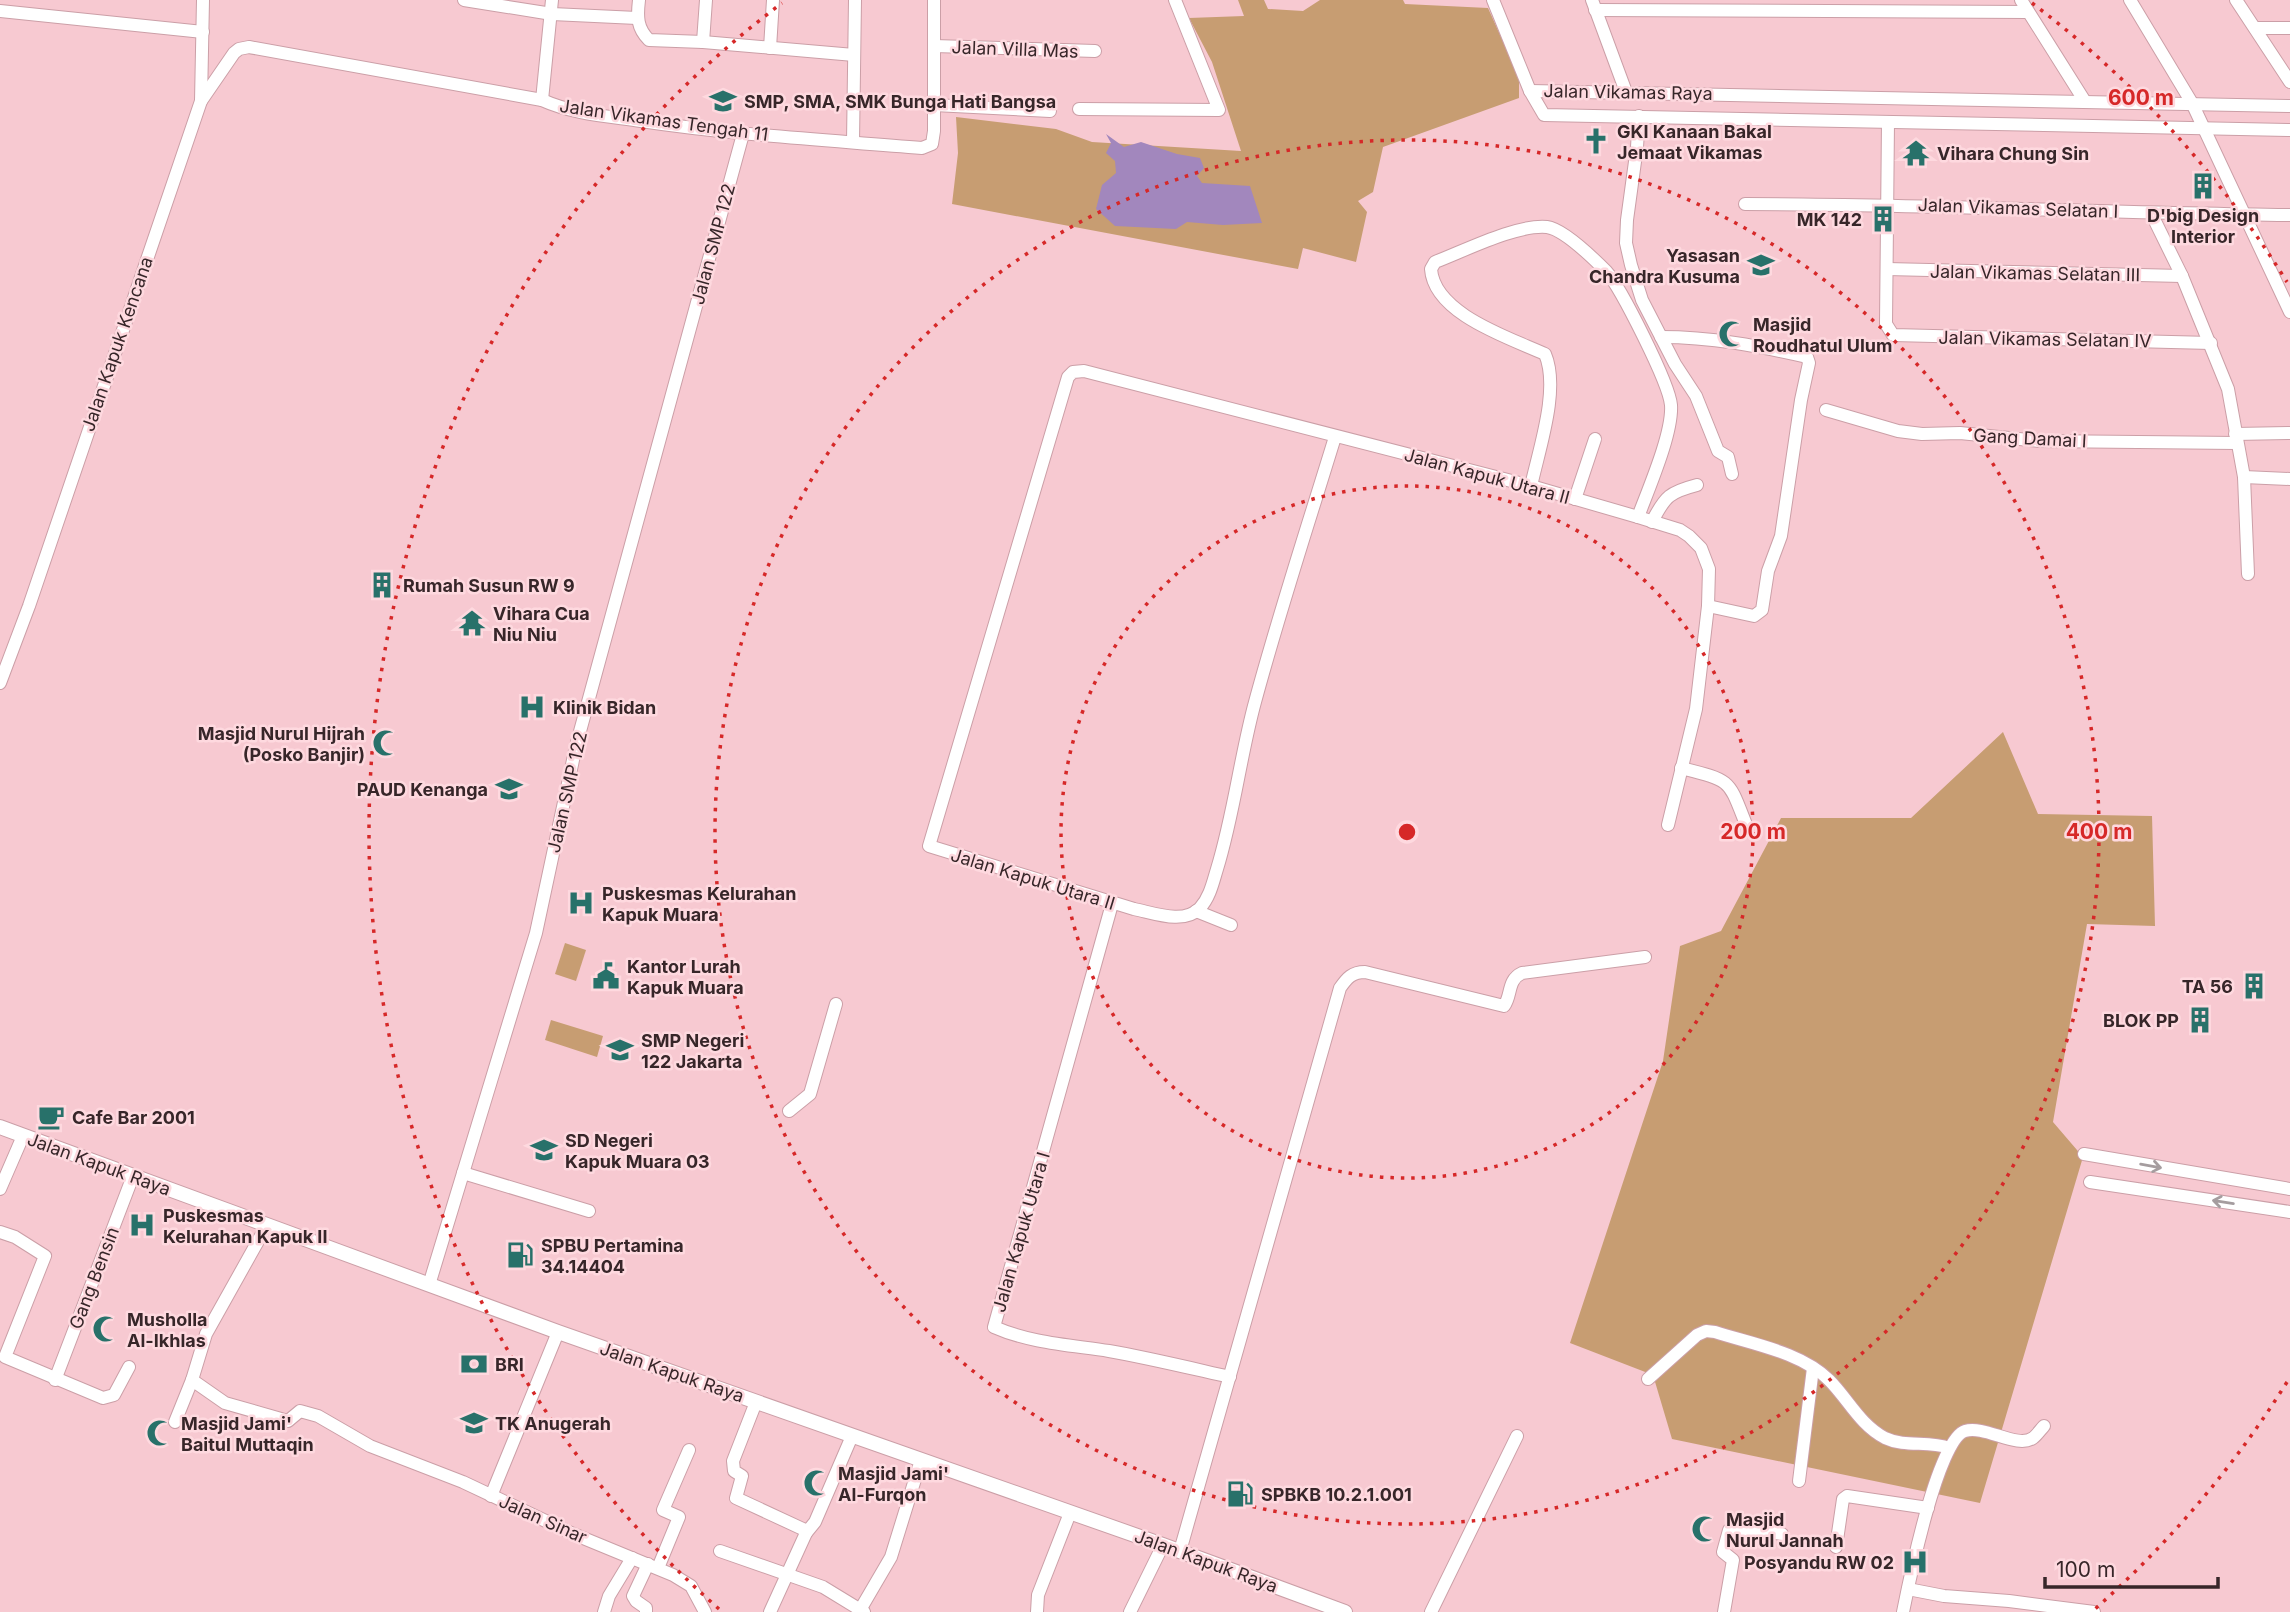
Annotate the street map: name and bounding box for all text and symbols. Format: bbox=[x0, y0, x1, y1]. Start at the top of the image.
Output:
street label: Jalan Villa Mas bbox=[951, 36, 1079, 62]
street label: Jalan Vikamas Raya bbox=[1543, 80, 1713, 104]
text: 600 m bbox=[2108, 85, 2174, 110]
school or university icon: SMP, SMA, SMK Bunga Hati Bangsa bbox=[708, 86, 738, 116]
place label: SMP, SMA, SMK Bunga Hati Bangsa bbox=[744, 91, 1056, 112]
street label: Jalan Vikamas Tengah 11 bbox=[558, 95, 770, 145]
place label: GKI Kanaan Bakal Jemaat Vikamas bbox=[1617, 121, 1772, 163]
church icon: GKI Kanaan Bakal Jemaat Vikamas bbox=[1581, 126, 1611, 156]
temple icon: Vihara Chung Sin bbox=[1901, 138, 1931, 168]
place label: Vihara Chung Sin bbox=[1937, 143, 2089, 164]
building icon: D'big Design Interior bbox=[2188, 171, 2218, 201]
street label: Jalan SMP 122 bbox=[687, 181, 739, 307]
street label: Jalan Vikamas Selatan I bbox=[1917, 194, 2119, 222]
building icon: MK 142 bbox=[1868, 204, 1898, 234]
place label: D'big Design Interior bbox=[2147, 205, 2259, 247]
place label: MK 142 bbox=[1797, 209, 1862, 230]
place label: Yasasan Chandra Kusuma bbox=[1589, 245, 1740, 287]
school or university icon: Yasasan Chandra Kusuma bbox=[1746, 250, 1776, 280]
street label: Jalan Kapuk Kencana bbox=[77, 254, 157, 434]
street label: Jalan Vikamas Selatan III bbox=[1930, 261, 2140, 285]
place label: Masjid Roudhatul Ulum bbox=[1753, 314, 1892, 356]
mosque icon: Masjid Roudhatul Ulum bbox=[1717, 319, 1747, 349]
street label: Jalan Vikamas Selatan IV bbox=[1938, 327, 2152, 351]
street label: Gang Damai I bbox=[1973, 425, 2087, 451]
street label: Jalan Kapuk Utara II bbox=[1402, 444, 1572, 508]
building icon: Rumah Susun RW 9 bbox=[367, 570, 397, 600]
place label: Rumah Susun RW 9 bbox=[403, 575, 575, 596]
place label: Vihara Cua Niu Niu bbox=[493, 603, 590, 645]
temple icon: Vihara Cua Niu Niu bbox=[457, 608, 487, 638]
hospital icon: Klinik Bidan bbox=[517, 692, 547, 722]
place label: Klinik Bidan bbox=[553, 697, 656, 718]
place label: Masjid Nurul Hijrah (Posko Banjir) bbox=[198, 723, 365, 765]
mosque icon: Masjid Nurul Hijrah (Posko Banjir) bbox=[371, 728, 401, 758]
street label: Jalan SMP 122 bbox=[543, 729, 591, 855]
school or university icon: PAUD Kenanga bbox=[494, 774, 524, 804]
place label: PAUD Kenanga bbox=[357, 779, 488, 800]
text: 200 m bbox=[1720, 819, 1786, 844]
text: 400 m bbox=[2066, 819, 2132, 844]
centre of rings bbox=[1395, 820, 1419, 844]
street label: Jalan Kapuk Utara II bbox=[948, 844, 1118, 914]
place label: Puskesmas Kelurahan Kapuk Muara bbox=[602, 883, 796, 925]
hospital icon: Puskesmas Kelurahan Kapuk Muara bbox=[566, 888, 596, 918]
place label: Kantor Lurah Kapuk Muara bbox=[627, 956, 744, 998]
public building icon: Kantor Lurah Kapuk Muara bbox=[591, 961, 621, 991]
building icon: TA 56 bbox=[2239, 971, 2269, 1001]
place label: TA 56 bbox=[2182, 976, 2233, 997]
building icon: BLOK PP bbox=[2185, 1005, 2215, 1035]
place label: BLOK PP bbox=[2103, 1010, 2179, 1031]
place label: SMP Negeri 122 Jakarta bbox=[641, 1030, 744, 1072]
school or university icon: SMP Negeri 122 Jakarta bbox=[605, 1035, 635, 1065]
cafe icon: Cafe Bar 2001 bbox=[36, 1102, 66, 1132]
place label: Cafe Bar 2001 bbox=[72, 1107, 195, 1128]
street label: Jalan Kapuk Raya bbox=[25, 1128, 173, 1200]
place label: SD Negeri Kapuk Muara 03 bbox=[565, 1130, 710, 1172]
school or university icon: SD Negeri Kapuk Muara 03 bbox=[529, 1135, 559, 1165]
street label: Jalan Kapuk Utara I bbox=[988, 1150, 1054, 1314]
one-way arrow bbox=[2139, 1160, 2162, 1173]
one-way arrow bbox=[2212, 1195, 2234, 1208]
place label: Puskesmas Kelurahan Kapuk II bbox=[163, 1205, 327, 1247]
hospital icon: Puskesmas Kelurahan Kapuk II bbox=[127, 1210, 157, 1240]
street label: Gang Bensin bbox=[65, 1224, 123, 1332]
place label: SPBU Pertamina 34.14404 bbox=[541, 1235, 684, 1277]
fuel station icon: SPBU Pertamina 34.14404 bbox=[505, 1240, 535, 1270]
place label: Musholla Al-Ikhlas bbox=[127, 1309, 208, 1351]
mosque icon: Musholla Al-Ikhlas bbox=[91, 1314, 121, 1344]
street label: Jalan Kapuk Raya bbox=[597, 1338, 747, 1406]
bank icon: BRI bbox=[459, 1349, 489, 1379]
place label: BRI bbox=[495, 1354, 524, 1375]
school or university icon: TK Anugerah bbox=[459, 1408, 489, 1438]
place label: Masjid Jami' Baitul Muttaqin bbox=[181, 1413, 314, 1455]
place label: TK Anugerah bbox=[495, 1413, 611, 1434]
mosque icon: Masjid Jami' Baitul Muttaqin bbox=[145, 1418, 175, 1448]
place label: Masjid Jami' Al-Furqon bbox=[838, 1463, 949, 1505]
mosque icon: Masjid Jami' Al-Furqon bbox=[802, 1468, 832, 1498]
fuel station icon: SPBKB 10.2.1.001 bbox=[1225, 1479, 1255, 1509]
place label: SPBKB 10.2.1.001 bbox=[1261, 1484, 1412, 1505]
street label: Jalan Sinar bbox=[496, 1490, 590, 1548]
place label: Masjid Nurul Jannah bbox=[1726, 1509, 1844, 1551]
mosque icon: Masjid Nurul Jannah bbox=[1690, 1514, 1720, 1544]
street label: Jalan Kapuk Raya bbox=[1132, 1525, 1280, 1597]
scale bar bbox=[2045, 1546, 2218, 1590]
hospital icon: Posyandu RW 02 bbox=[1900, 1547, 1930, 1577]
place label: Posyandu RW 02 bbox=[1744, 1552, 1894, 1573]
text: 100 m bbox=[2056, 1557, 2115, 1582]

